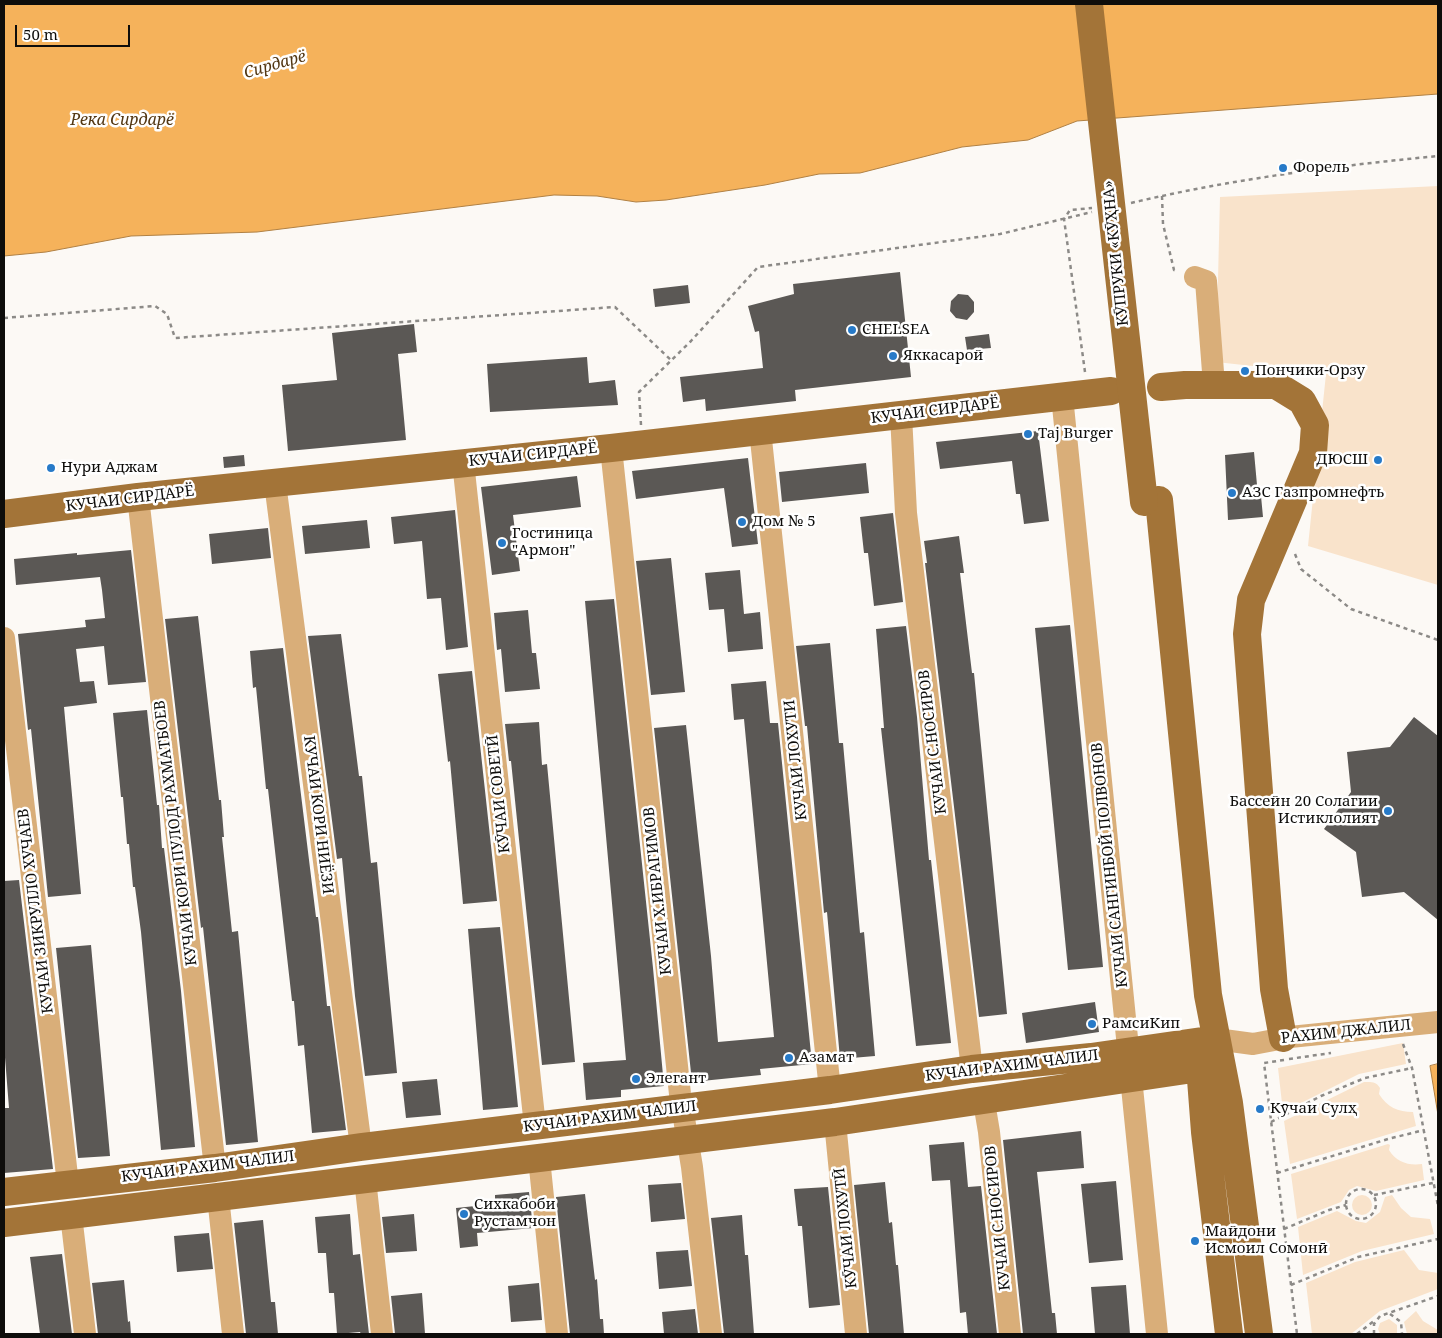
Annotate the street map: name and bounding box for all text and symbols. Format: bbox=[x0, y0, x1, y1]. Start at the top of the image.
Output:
scale bar bbox=[18, 15, 132, 47]
text: 50 m bbox=[23, 24, 58, 44]
water label: Сирдарё bbox=[242, 47, 308, 83]
water label: Река Сирдарё bbox=[70, 110, 174, 130]
place label: Форель bbox=[1293, 159, 1349, 177]
marker: Форель bbox=[1277, 162, 1289, 174]
street label: КӮПРУКИ «КӮҲНА» bbox=[1099, 179, 1133, 327]
place label: CHELSEA bbox=[862, 321, 930, 339]
marker: CHELSEA bbox=[846, 324, 858, 336]
place label: Яккасарой bbox=[903, 347, 983, 365]
marker: Яккасарой bbox=[887, 350, 899, 362]
place label: Пончики-Орзу bbox=[1255, 362, 1365, 380]
marker: Пончики-Орзу bbox=[1239, 365, 1251, 377]
street label: КУЧАИ СИРДАРЁ bbox=[870, 394, 1000, 428]
place label: Taj Burger bbox=[1038, 425, 1113, 443]
marker: Taj Burger bbox=[1022, 428, 1034, 440]
street label: КУЧАИ СИРДАРЁ bbox=[468, 439, 598, 471]
place label: ДЮСШ bbox=[1316, 451, 1368, 469]
marker: ДЮСШ bbox=[1372, 454, 1384, 466]
place label: Нури Аджам bbox=[61, 459, 158, 477]
marker: Нури Аджам bbox=[45, 462, 57, 474]
street label: КУЧАИ СИРДАРЁ bbox=[65, 482, 195, 516]
place label: АЗС Газпромнефть bbox=[1242, 484, 1384, 502]
marker: АЗС Газпромнефть bbox=[1226, 487, 1238, 499]
place label: Дом № 5 bbox=[752, 513, 816, 531]
marker: Дом № 5 bbox=[736, 516, 748, 528]
place label: Гостиница "Армон" bbox=[512, 525, 593, 560]
marker: Гостиница "Армон" bbox=[496, 537, 508, 549]
street label: КУЧАИ С.НОСИРОВ bbox=[915, 669, 951, 815]
street label: КУЧАИ КОРИ ПУЛОД РАХМАТБОЕВ bbox=[151, 699, 201, 967]
street label: КУЧАИ ЛОХУТИ bbox=[781, 699, 811, 821]
street label: КӮЧАИ СОВЕТӢ bbox=[484, 734, 514, 854]
street label: КУЧАИ КОРИ НИЁЗИ bbox=[299, 735, 337, 895]
street label: КУЧАИ САНГИНБОЙ ПОЛВОНОВ bbox=[1088, 741, 1132, 989]
place label: Бассейн 20 Солагии Истиклолият bbox=[1229, 793, 1378, 828]
marker: Бассейн 20 Солагии Истиклолият bbox=[1382, 805, 1394, 817]
street label: КУЧАИ Х.ИБРАГИМОВ bbox=[640, 806, 676, 976]
street label: КУЧАИ ЗИКРУЛЛО ХУЧАЕВ bbox=[14, 807, 58, 1015]
place label: РамсиКип bbox=[1102, 1015, 1180, 1033]
street label: РАХИМ ДЖАЛИЛ bbox=[1280, 1016, 1412, 1048]
marker: РамсиКип bbox=[1086, 1018, 1098, 1030]
street label: КУЧАИ РАХИМ ЧАЛИЛ bbox=[924, 1046, 1100, 1086]
place label: Азамат bbox=[799, 1049, 854, 1067]
marker: Азамат bbox=[783, 1052, 795, 1064]
place label: Элегант bbox=[646, 1070, 706, 1088]
marker: Элегант bbox=[630, 1073, 642, 1085]
street label: КУЧАИ РАХИМ ЧАЛИЛ bbox=[522, 1097, 698, 1137]
place label: Кӯчаи Сулҳ bbox=[1270, 1100, 1357, 1118]
marker: Кӯчаи Сулҳ bbox=[1254, 1103, 1266, 1115]
street label: КУЧАИ С.НОСИРОВ bbox=[981, 1145, 1015, 1291]
street label: КУЧАИ РАХИМ ЧАЛИЛ bbox=[120, 1147, 296, 1187]
street label: КӮЧАИ ЛОХУТӢ bbox=[831, 1167, 861, 1289]
place label: Сихкабоби Рустамчон bbox=[474, 1196, 556, 1231]
marker: Сихкабоби Рустамчон bbox=[458, 1208, 470, 1220]
place label: Майдони Исмоил Сомонӣ bbox=[1205, 1223, 1328, 1258]
marker: Майдони Исмоил Сомонӣ bbox=[1189, 1235, 1201, 1247]

